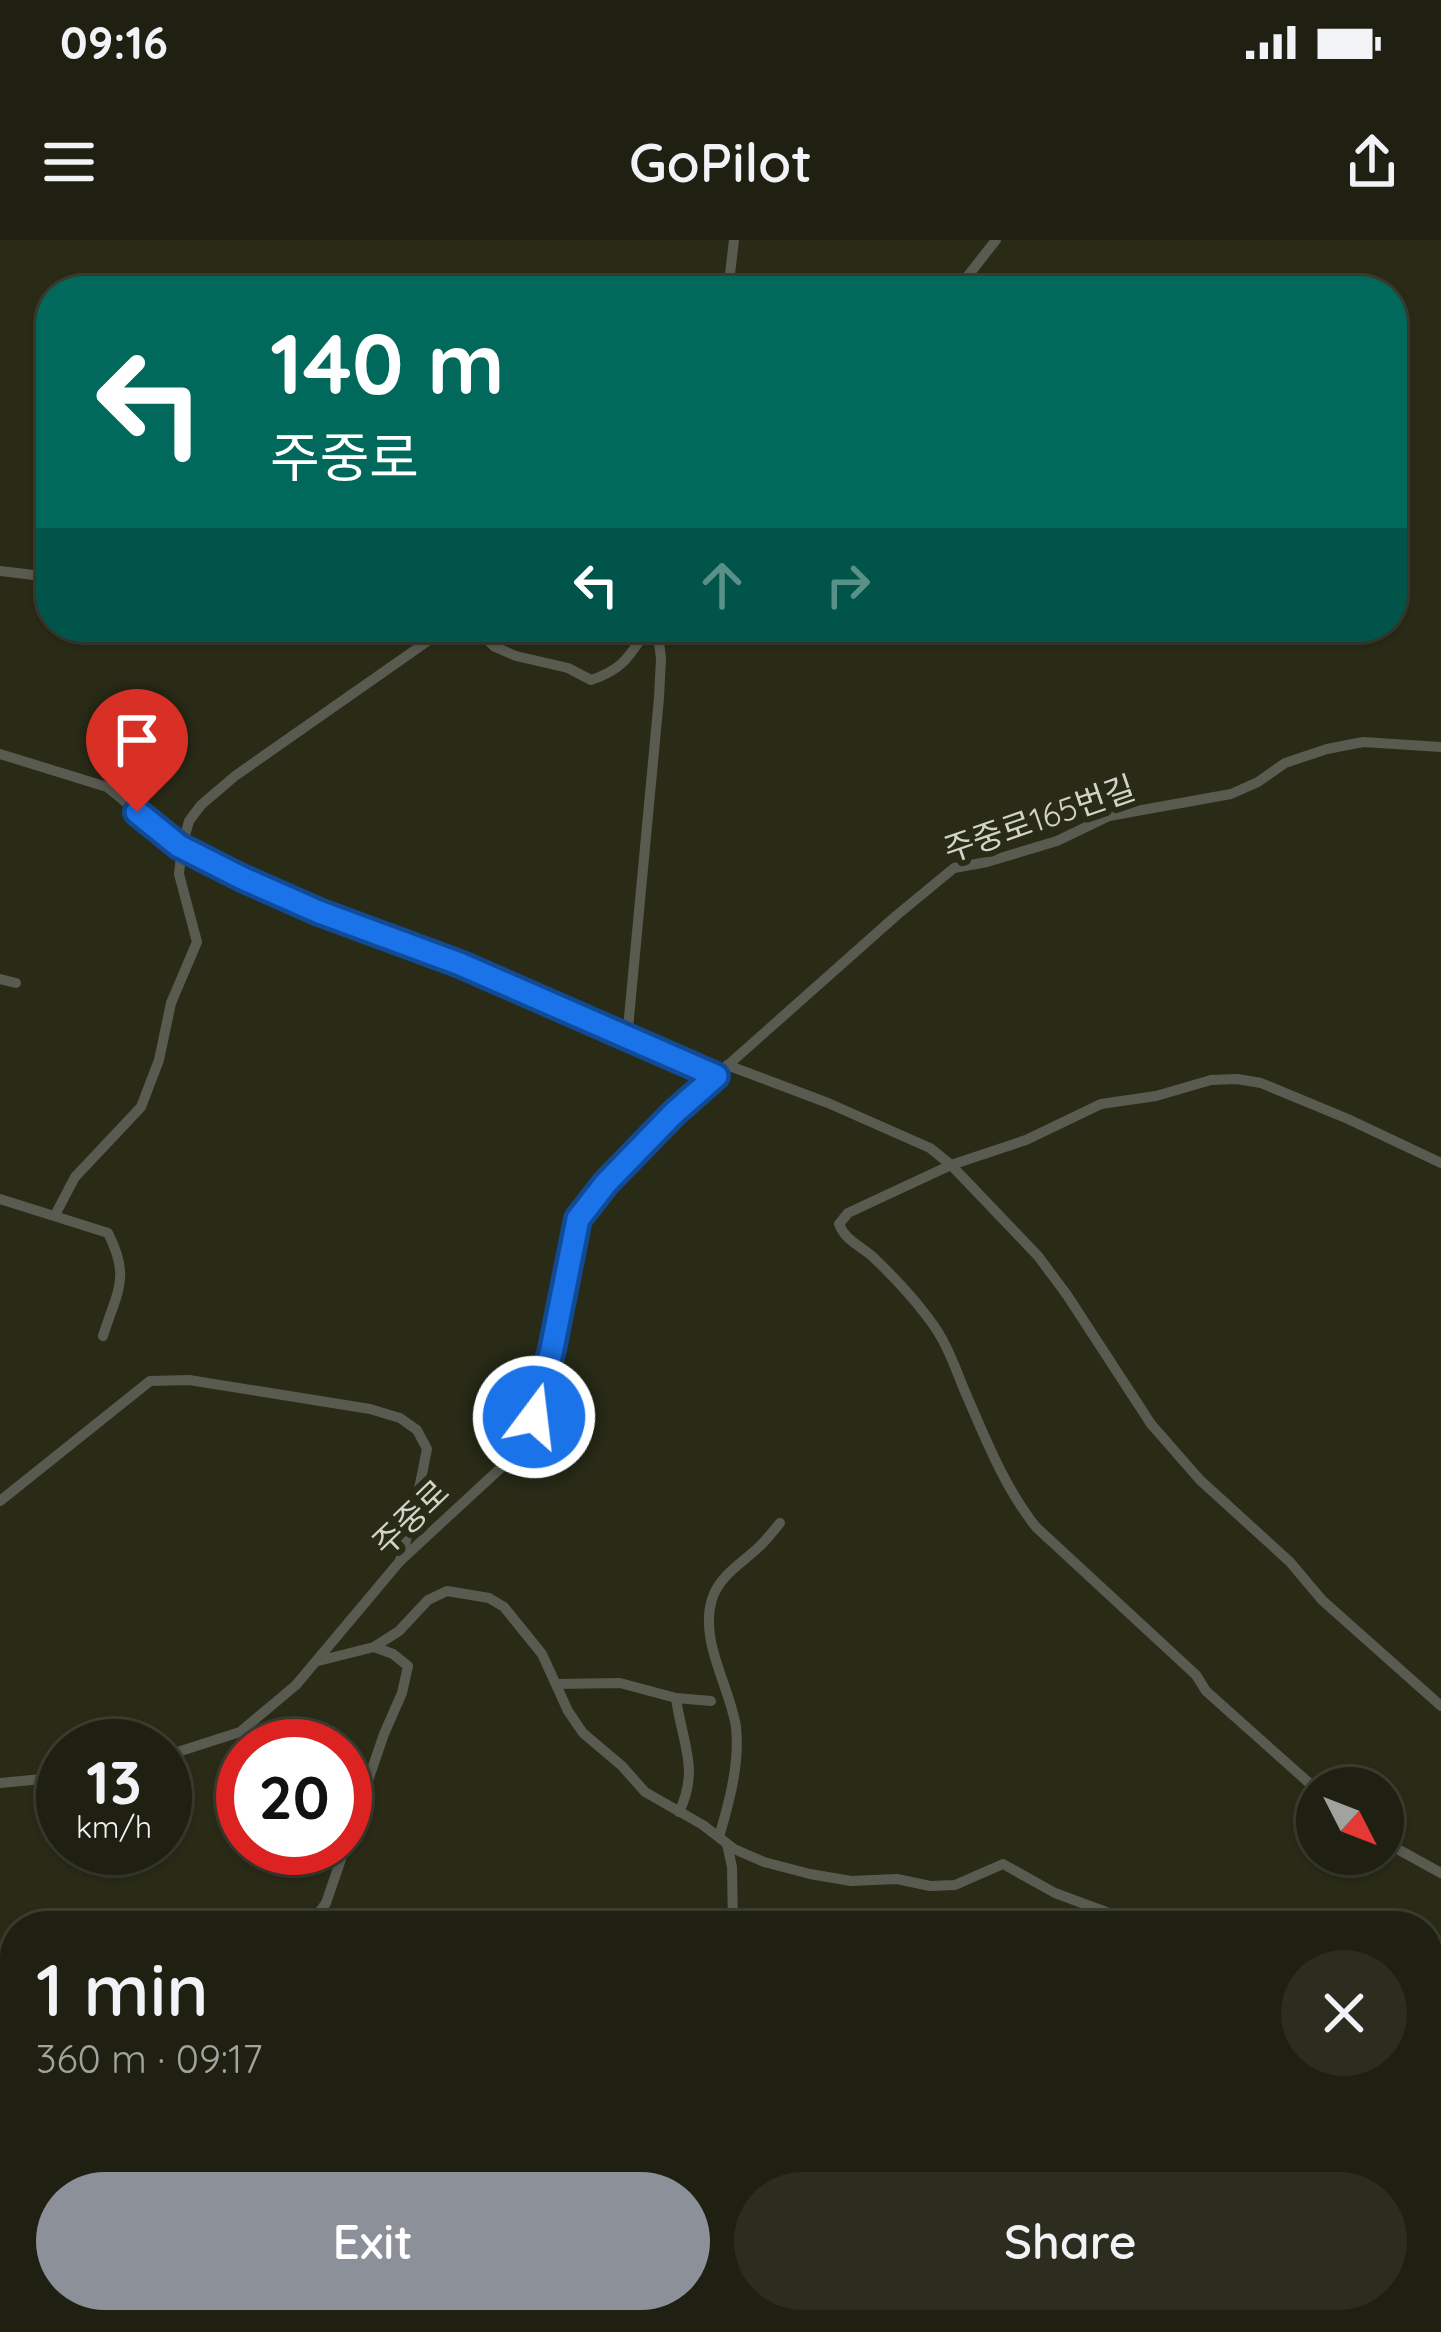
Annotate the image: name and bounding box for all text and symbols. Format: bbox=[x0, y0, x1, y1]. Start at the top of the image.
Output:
text: 09:16 bbox=[60, 14, 168, 70]
text: GoPilot bbox=[629, 128, 812, 196]
icon: menu bbox=[36, 129, 102, 195]
icon: share bbox=[1339, 129, 1405, 195]
text: 140 m bbox=[270, 310, 505, 415]
icon: left bbox=[72, 324, 228, 480]
text: 주중로 bbox=[270, 423, 419, 491]
icon: left bbox=[563, 552, 629, 618]
icon: ahead bbox=[689, 552, 755, 618]
icon: right bbox=[815, 552, 881, 618]
pin bbox=[86, 689, 188, 812]
icon: arrive bbox=[104, 707, 170, 773]
street label: 주중로165번길 bbox=[938, 766, 1140, 870]
position arrow bbox=[471, 1354, 597, 1480]
street label: 주중로 bbox=[363, 1471, 457, 1563]
speed limit sign: 20 bbox=[216, 1719, 372, 1875]
text: 13 bbox=[86, 1744, 142, 1819]
north arrow bbox=[1296, 1767, 1404, 1875]
map controls bbox=[1296, 1767, 1404, 1875]
text: km/h bbox=[76, 1808, 152, 1846]
text: 1 min bbox=[36, 1944, 209, 2034]
button: close bbox=[1281, 1950, 1407, 2076]
text: 360 m · 09:17 bbox=[36, 2034, 262, 2083]
button: Exit bbox=[36, 2172, 710, 2310]
button: Share bbox=[734, 2172, 1407, 2310]

